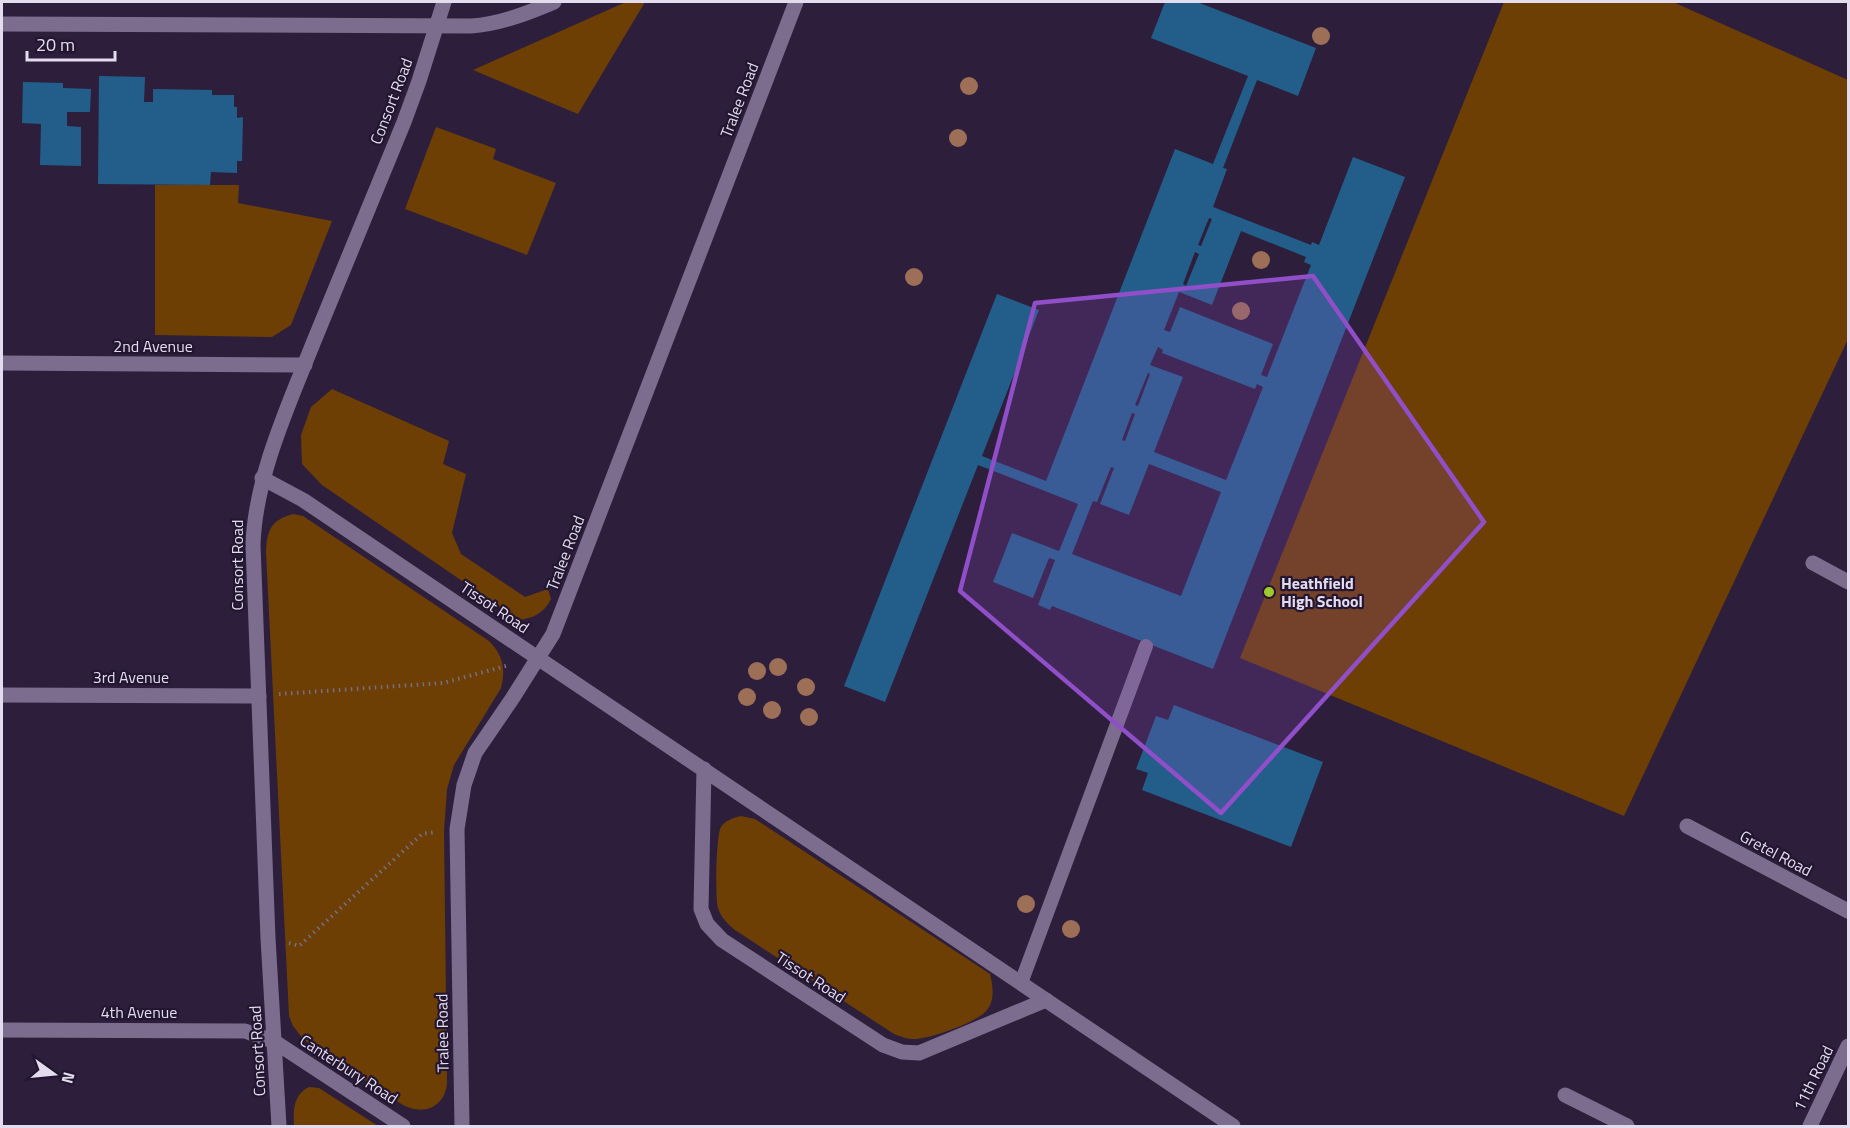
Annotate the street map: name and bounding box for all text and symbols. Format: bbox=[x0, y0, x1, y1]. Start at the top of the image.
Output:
scale bar bbox=[27, 24, 116, 62]
text: 20 m bbox=[36, 31, 75, 58]
street label: Consort Road bbox=[364, 54, 418, 148]
street label: Tralee Road bbox=[714, 59, 764, 141]
street label: 2nd Avenue bbox=[113, 334, 193, 358]
street label: Tralee Road bbox=[540, 512, 590, 594]
street label: Consort Road bbox=[225, 520, 249, 610]
place label: Heathfield High School bbox=[1281, 571, 1363, 613]
street label: Tissot Road bbox=[456, 575, 534, 639]
marker: Heathfield High School bbox=[1262, 585, 1276, 599]
street label: 3rd Avenue bbox=[93, 665, 169, 689]
street label: Gretel Road bbox=[1736, 824, 1816, 882]
street label: Tissot Road bbox=[771, 945, 851, 1009]
street label: Tralee Road bbox=[429, 993, 455, 1073]
street label: 4th Avenue bbox=[101, 1000, 177, 1024]
street label: Consort Road bbox=[243, 1005, 271, 1097]
street label: Canterbury Road bbox=[295, 1028, 403, 1110]
street label: 11th Road bbox=[1787, 1041, 1839, 1115]
north arrow bbox=[24, 1044, 84, 1104]
text: N bbox=[55, 1069, 82, 1086]

